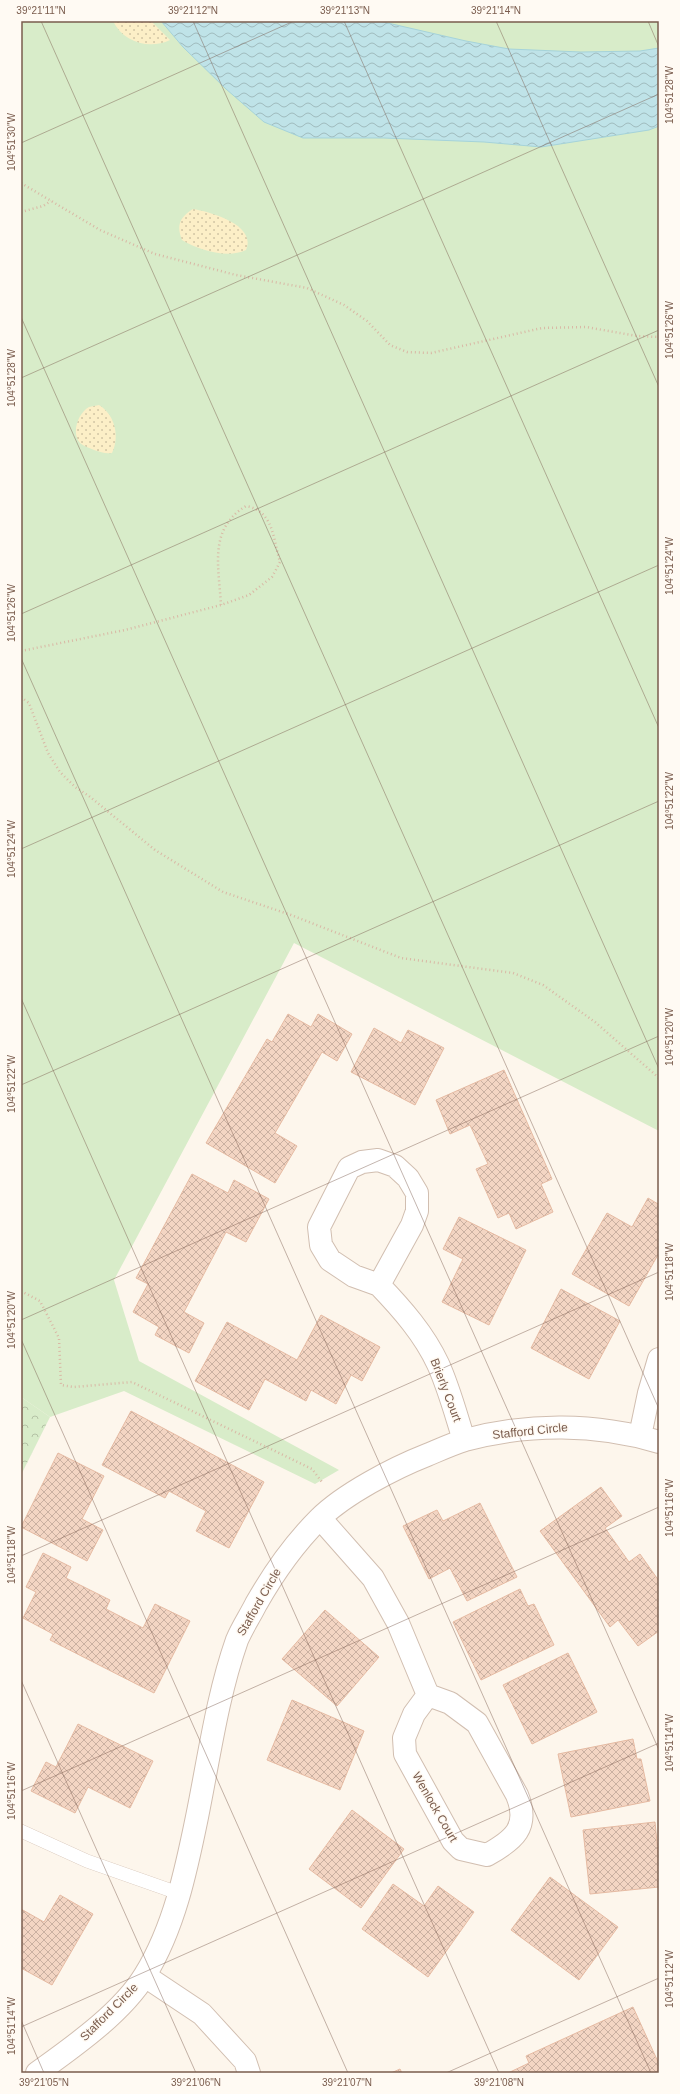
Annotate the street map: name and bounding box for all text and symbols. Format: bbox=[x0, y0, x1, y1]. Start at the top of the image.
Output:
text: 39°21'11"N bbox=[16, 5, 66, 16]
text: 39°21'12"N bbox=[168, 5, 218, 16]
text: 39°21'13"N bbox=[320, 5, 370, 16]
text: 39°21'14"N bbox=[471, 5, 521, 16]
text: 104°51'28"W bbox=[664, 66, 675, 124]
text: 104°51'30"W bbox=[6, 113, 17, 171]
text: 104°51'26"W bbox=[664, 301, 675, 359]
text: 104°51'28"W bbox=[6, 349, 17, 407]
text: 104°51'24"W bbox=[664, 537, 675, 595]
text: 104°51'26"W bbox=[6, 584, 17, 642]
text: 104°51'22"W bbox=[664, 772, 675, 830]
text: 104°51'24"W bbox=[6, 820, 17, 878]
text: 104°51'20"W bbox=[664, 1008, 675, 1066]
text: 104°51'22"W bbox=[6, 1055, 17, 1113]
text: 104°51'18"W bbox=[664, 1243, 675, 1301]
text: 104°51'20"W bbox=[6, 1291, 17, 1349]
street label: Brierly Court bbox=[428, 1356, 465, 1424]
street label: Stafford Circle bbox=[492, 1420, 569, 1442]
text: 104°51'16"W bbox=[664, 1479, 675, 1537]
text: 104°51'18"W bbox=[6, 1526, 17, 1584]
street label: Stafford Circle bbox=[234, 1565, 284, 1638]
text: 104°51'14"W bbox=[664, 1714, 675, 1772]
text: 104°51'16"W bbox=[6, 1762, 17, 1820]
street label: Wenlock Court bbox=[409, 1770, 461, 1845]
text: 104°51'12"W bbox=[664, 1950, 675, 2008]
street label: Stafford Circle bbox=[77, 1980, 141, 2044]
text: 104°51'14"W bbox=[6, 1997, 17, 2055]
text: 39°21'05"N bbox=[19, 2077, 69, 2088]
text: 39°21'06"N bbox=[171, 2077, 221, 2088]
text: 39°21'07"N bbox=[322, 2077, 372, 2088]
text: 39°21'08"N bbox=[474, 2077, 524, 2088]

